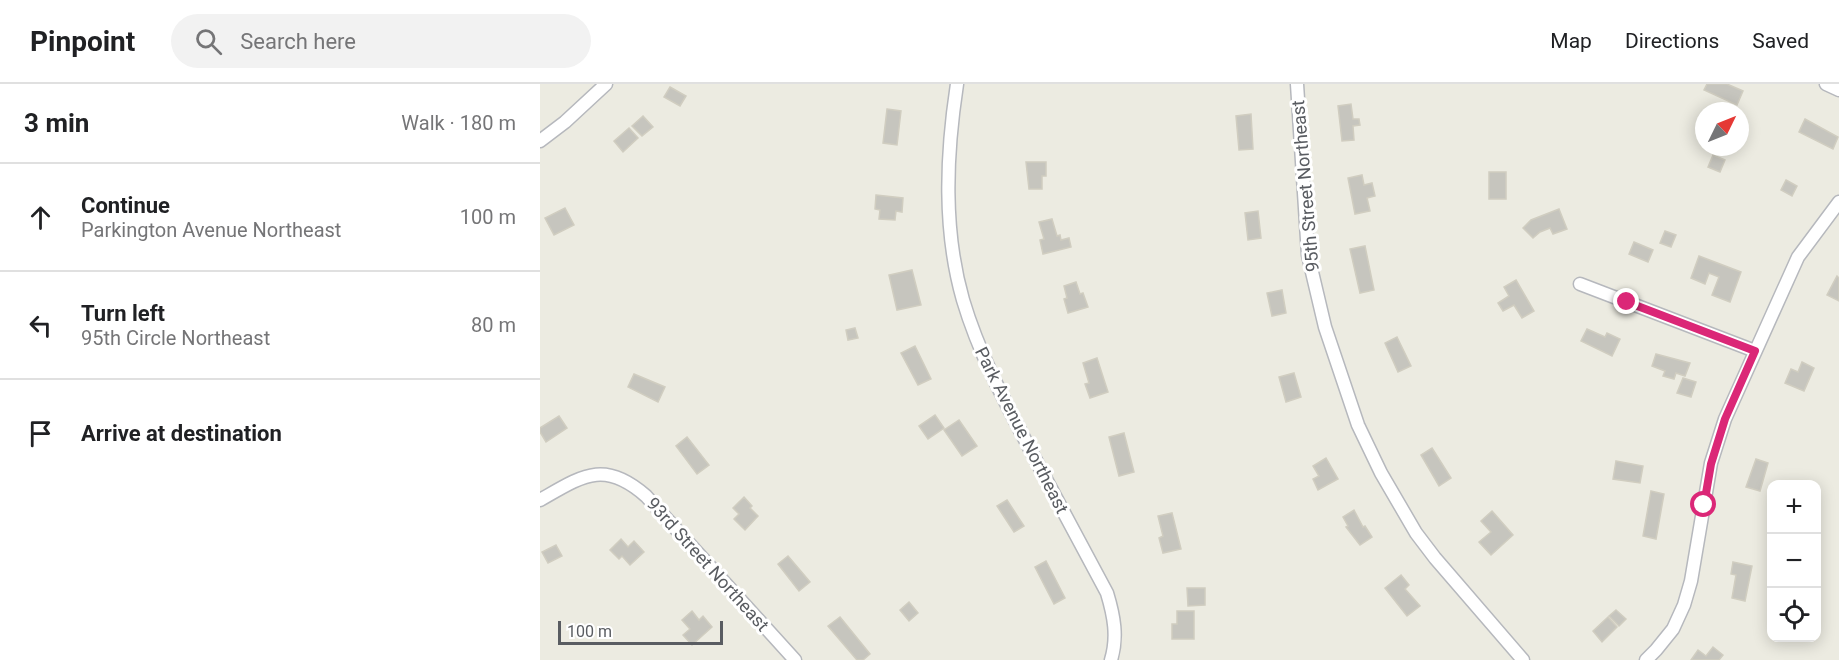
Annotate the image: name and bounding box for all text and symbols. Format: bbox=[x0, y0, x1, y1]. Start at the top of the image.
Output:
search box bbox=[171, 14, 591, 68]
text: Pinpoint bbox=[30, 25, 135, 58]
icon: search bbox=[192, 25, 225, 58]
text: Search here bbox=[240, 29, 356, 54]
text: Map bbox=[1550, 29, 1592, 53]
text: Directions bbox=[1625, 29, 1719, 53]
text: Saved bbox=[1752, 29, 1809, 53]
street label: 95th Street Northeast bbox=[1287, 99, 1323, 273]
north arrow bbox=[1695, 102, 1749, 156]
text: 3 min bbox=[24, 108, 89, 138]
text: Walk · 180 m bbox=[401, 111, 516, 135]
text: Continue bbox=[81, 193, 170, 218]
icon: ahead bbox=[24, 201, 57, 234]
text: 100 m bbox=[460, 205, 516, 229]
text: Parkington Avenue Northeast bbox=[81, 218, 341, 242]
route end bbox=[1613, 288, 1639, 314]
text: Turn left bbox=[81, 301, 165, 326]
icon: left bbox=[24, 309, 57, 342]
text: 80 m bbox=[471, 313, 516, 337]
text: 95th Circle Northeast bbox=[81, 326, 270, 350]
street label: Park Avenue Northeast bbox=[971, 343, 1073, 517]
icon: arrive bbox=[24, 417, 57, 450]
text: Arrive at destination bbox=[81, 421, 282, 446]
map controls bbox=[1767, 480, 1821, 642]
button: + bbox=[1767, 480, 1821, 534]
route start bbox=[1690, 491, 1716, 517]
street label: 93rd Street Northeast bbox=[642, 493, 774, 635]
button: − bbox=[1767, 534, 1821, 588]
button: locate bbox=[1767, 588, 1821, 642]
scale bar bbox=[558, 618, 723, 646]
text: 100 m bbox=[567, 622, 612, 641]

